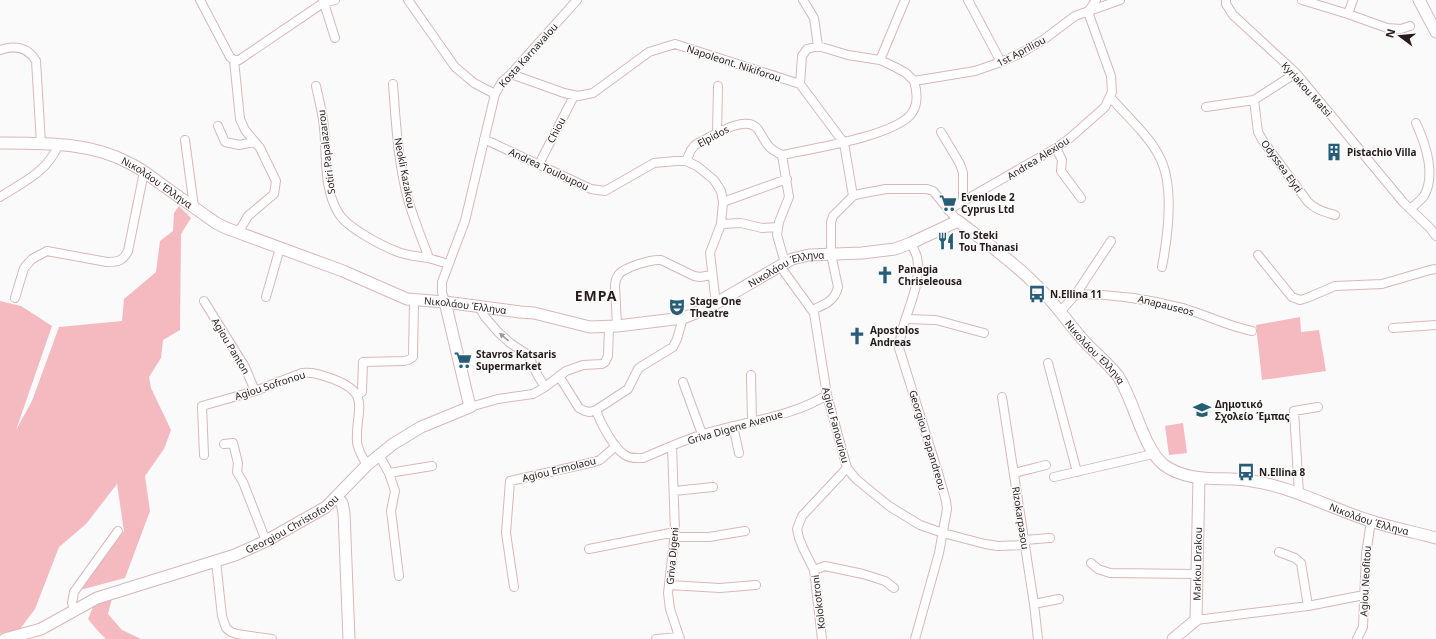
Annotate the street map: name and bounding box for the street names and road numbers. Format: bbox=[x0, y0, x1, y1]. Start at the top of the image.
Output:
street label: Kosta Karnavalou bbox=[495, 20, 561, 90]
street label: 1st Apriliou bbox=[994, 32, 1048, 70]
street label: Napoleont. Nikiforou bbox=[685, 41, 783, 85]
street label: Kyriakou Matsi bbox=[1279, 59, 1335, 119]
street label: Sotiri Papalazarou bbox=[314, 109, 338, 195]
street label: Chiou bbox=[544, 115, 568, 145]
street label: Elpidos bbox=[695, 122, 731, 150]
street label: Andrea Alexiou bbox=[1004, 133, 1072, 183]
street label: Neokli Kazakou bbox=[391, 136, 419, 210]
street label: Odyssea Elyti bbox=[1258, 137, 1306, 195]
street label: Andrea Touloupou bbox=[507, 144, 591, 194]
street label: Νικολάου Έλληνα bbox=[119, 153, 196, 212]
street label: Νικολάου Έλληνα bbox=[745, 247, 825, 290]
street label: Anapauseos bbox=[1136, 291, 1196, 319]
street label: Νικολάου Έλληνα bbox=[424, 293, 508, 317]
street label: Agiou Panton bbox=[209, 315, 253, 377]
street label: Νικολάου Έλληνα bbox=[1062, 317, 1129, 387]
street label: Agiou Sofronou bbox=[233, 367, 307, 403]
street label: Agiou Fanouriou bbox=[819, 385, 853, 465]
street label: Georgiou Papandreou bbox=[906, 388, 950, 492]
street label: Griva Digene Avenue bbox=[686, 407, 785, 447]
street label: Agiou Ermolaou bbox=[521, 453, 597, 485]
street label: Rizokarpasou bbox=[1009, 486, 1033, 550]
street label: Georgiou Christoforou bbox=[243, 491, 342, 556]
street label: Νικολάου Έλληνα bbox=[1327, 499, 1411, 538]
street label: Griva Digeni bbox=[663, 527, 681, 585]
street label: Markou Drakou bbox=[1189, 527, 1205, 601]
street label: Agiou Neofitou bbox=[1356, 545, 1374, 617]
street label: Kolokotroni bbox=[808, 574, 828, 630]

